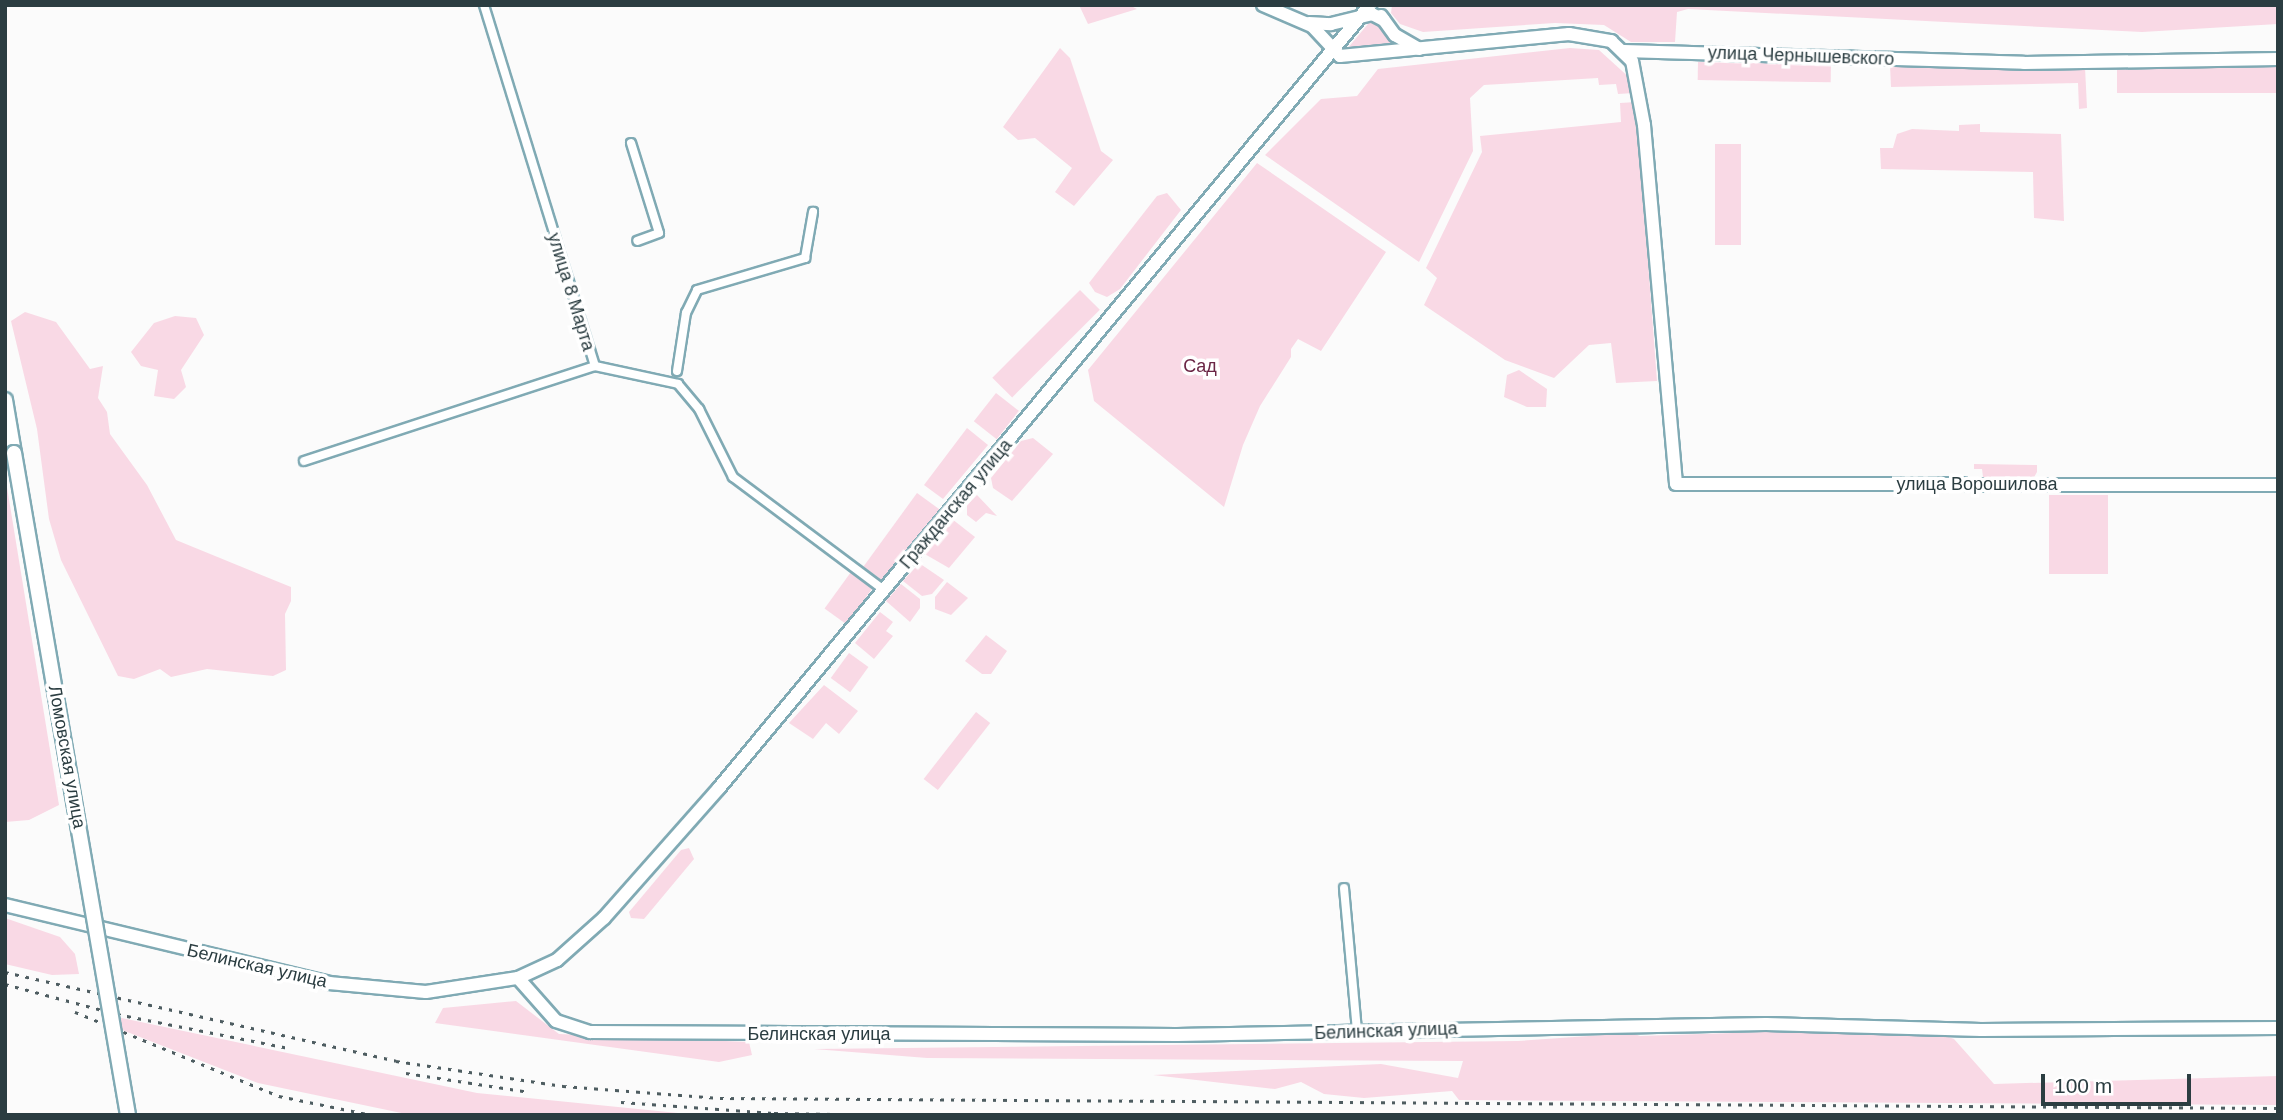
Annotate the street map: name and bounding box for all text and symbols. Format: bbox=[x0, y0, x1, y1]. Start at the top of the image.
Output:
street label: улица Чернышевского bbox=[1707, 42, 1895, 70]
street label: улица 8 Марта bbox=[543, 230, 599, 354]
park label: Сад bbox=[1183, 355, 1217, 377]
street label: Гражданская улица bbox=[895, 435, 1017, 573]
street label: улица Ворошилова bbox=[1896, 473, 2058, 495]
street label: Ломовская улица bbox=[44, 684, 90, 830]
street label: Белинская улица bbox=[185, 939, 329, 993]
street label: Белинская улица bbox=[1314, 1018, 1458, 1044]
street label: Белинская улица bbox=[747, 1023, 891, 1045]
scale bar bbox=[2045, 1060, 2196, 1104]
text: 100 m bbox=[2054, 1074, 2112, 1097]

